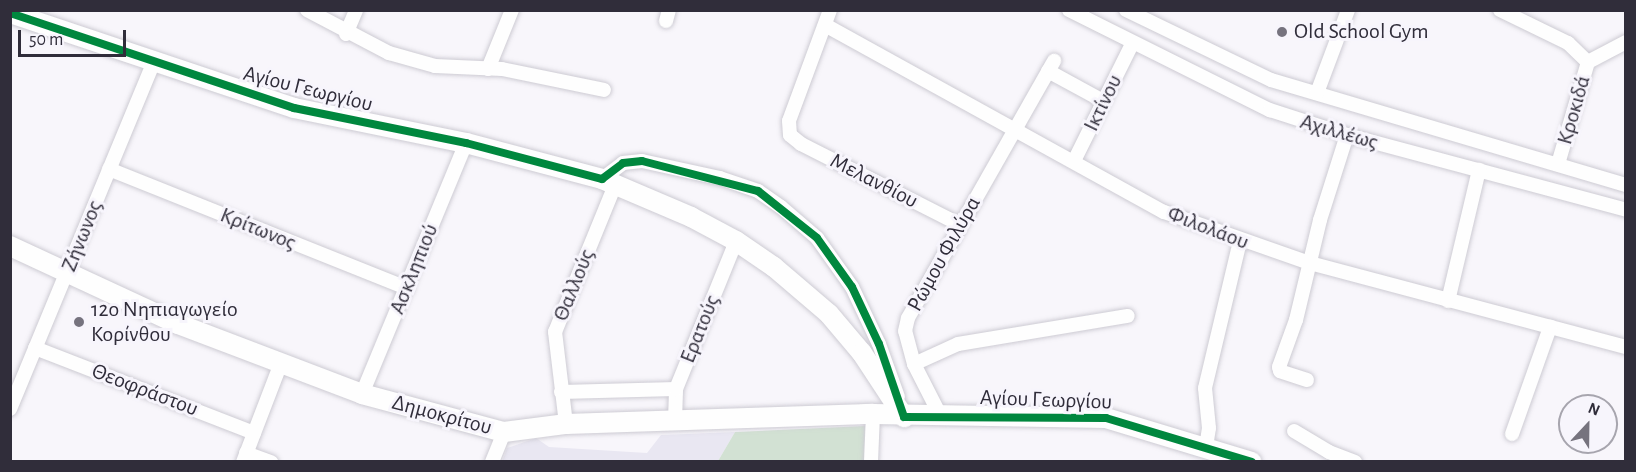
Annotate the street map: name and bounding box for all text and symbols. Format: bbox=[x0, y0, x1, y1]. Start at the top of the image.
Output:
scale bar bbox=[21, 18, 129, 56]
place label: Old School Gym bbox=[1294, 19, 1429, 45]
marker: Old School Gym bbox=[1275, 25, 1289, 39]
text: 50 m bbox=[29, 31, 63, 49]
street label: Αγίου Γεωργίου bbox=[241, 60, 375, 118]
street label: Ικτίνου bbox=[1078, 70, 1128, 136]
street label: Κροκιδά bbox=[1552, 72, 1596, 148]
street label: Αχιλλέως bbox=[1297, 108, 1381, 156]
street label: Μελανθίου bbox=[826, 148, 922, 214]
street label: Ρώμου Φιλύρα bbox=[902, 192, 986, 316]
street label: Ζήνωνος bbox=[56, 197, 108, 275]
street label: Φιλολάου bbox=[1164, 200, 1252, 256]
street label: Κρίτωνος bbox=[216, 202, 300, 256]
street label: Ασκληπιού bbox=[384, 220, 444, 318]
street label: Θαλλούς bbox=[548, 245, 600, 325]
street label: Ερατούς bbox=[674, 291, 726, 367]
place label: 12ο Νηπιαγωγείο Κορίνθου bbox=[91, 296, 238, 348]
marker: 12ο Νηπιαγωγείο Κορίνθου bbox=[72, 315, 86, 329]
street label: Θεοφράστου bbox=[88, 358, 202, 422]
street label: Αγίου Γεωργίου bbox=[979, 384, 1113, 416]
street label: Δημοκρίτου bbox=[389, 389, 495, 441]
north arrow bbox=[1558, 394, 1618, 454]
text: N bbox=[1586, 400, 1602, 419]

